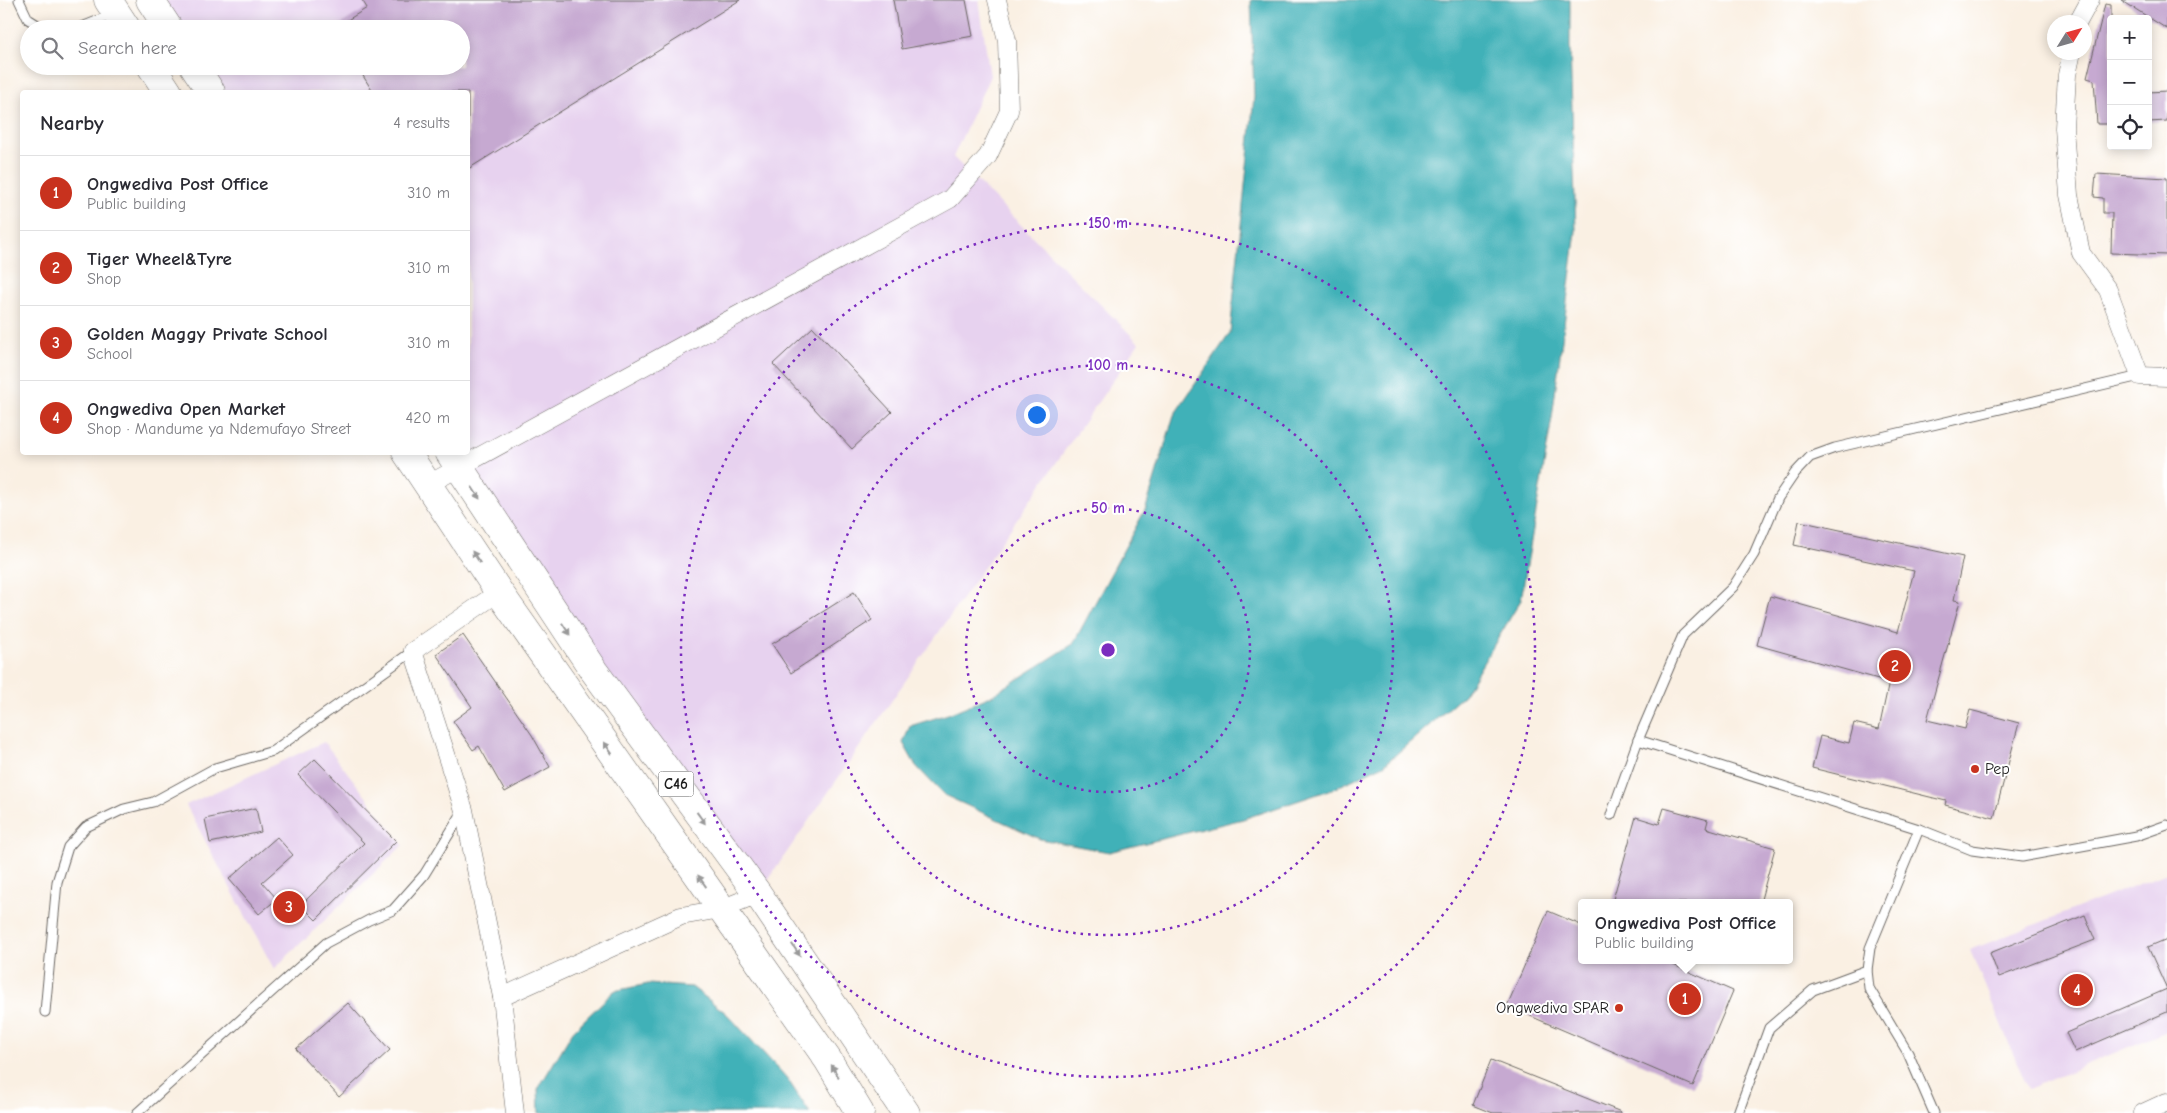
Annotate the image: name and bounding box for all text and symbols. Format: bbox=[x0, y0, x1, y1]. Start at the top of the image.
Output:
north arrow bbox=[2047, 15, 2092, 60]
map controls bbox=[2107, 15, 2152, 150]
button: + bbox=[2107, 15, 2152, 60]
search box bbox=[20, 20, 470, 75]
icon: search bbox=[38, 34, 66, 62]
text: Search here bbox=[78, 37, 177, 59]
button: − bbox=[2107, 60, 2152, 105]
button: locate bbox=[2107, 105, 2152, 150]
text: Nearby bbox=[40, 111, 104, 135]
text: 4 results bbox=[393, 114, 450, 132]
text: Ongwediva Post Office bbox=[87, 173, 268, 195]
text: 1 bbox=[53, 184, 59, 202]
text: 310 m bbox=[407, 184, 450, 202]
text: Public building bbox=[87, 195, 186, 213]
text: 150 m bbox=[1088, 214, 1128, 232]
text: Tiger Wheel&Tyre bbox=[87, 248, 232, 270]
text: 2 bbox=[52, 259, 60, 277]
text: 310 m bbox=[407, 259, 450, 277]
text: Shop bbox=[87, 270, 121, 288]
text: Golden Maggy Private School bbox=[87, 323, 328, 345]
text: 3 bbox=[52, 334, 60, 352]
text: 310 m bbox=[407, 334, 450, 352]
text: School bbox=[87, 345, 133, 363]
text: 100 m bbox=[1088, 356, 1128, 374]
text: Ongwediva Open Market bbox=[87, 398, 285, 420]
your location bbox=[1024, 402, 1050, 428]
text: 4 bbox=[52, 409, 60, 427]
text: 420 m bbox=[406, 409, 450, 427]
text: Shop · Mandume ya Ndemufayo Street bbox=[87, 420, 351, 438]
one-way arrow bbox=[471, 486, 481, 500]
text: 50 m bbox=[1091, 499, 1125, 517]
one-way arrow bbox=[471, 550, 480, 564]
one-way arrow bbox=[561, 622, 570, 635]
centre of rings bbox=[1099, 641, 1117, 659]
pin: 2 bbox=[1879, 647, 1911, 685]
one-way arrow bbox=[603, 741, 613, 755]
place label: Pep bbox=[1985, 760, 2010, 778]
marker: Pep bbox=[1969, 763, 1981, 775]
road number: C46 bbox=[658, 772, 694, 796]
one-way arrow bbox=[696, 811, 706, 824]
one-way arrow bbox=[696, 875, 707, 888]
pin: 3 bbox=[273, 888, 305, 926]
popup bbox=[1578, 899, 1793, 964]
text: Ongwediva Post Office bbox=[1595, 912, 1776, 934]
text: Public building bbox=[1595, 934, 1694, 952]
one-way arrow bbox=[791, 943, 801, 957]
pin: 4 bbox=[2061, 971, 2093, 1009]
pin: 1 bbox=[1669, 980, 1701, 1018]
place label: Ongwediva SPAR bbox=[1496, 999, 1609, 1017]
marker: Ongwediva SPAR bbox=[1613, 1002, 1625, 1014]
one-way arrow bbox=[831, 1065, 840, 1078]

